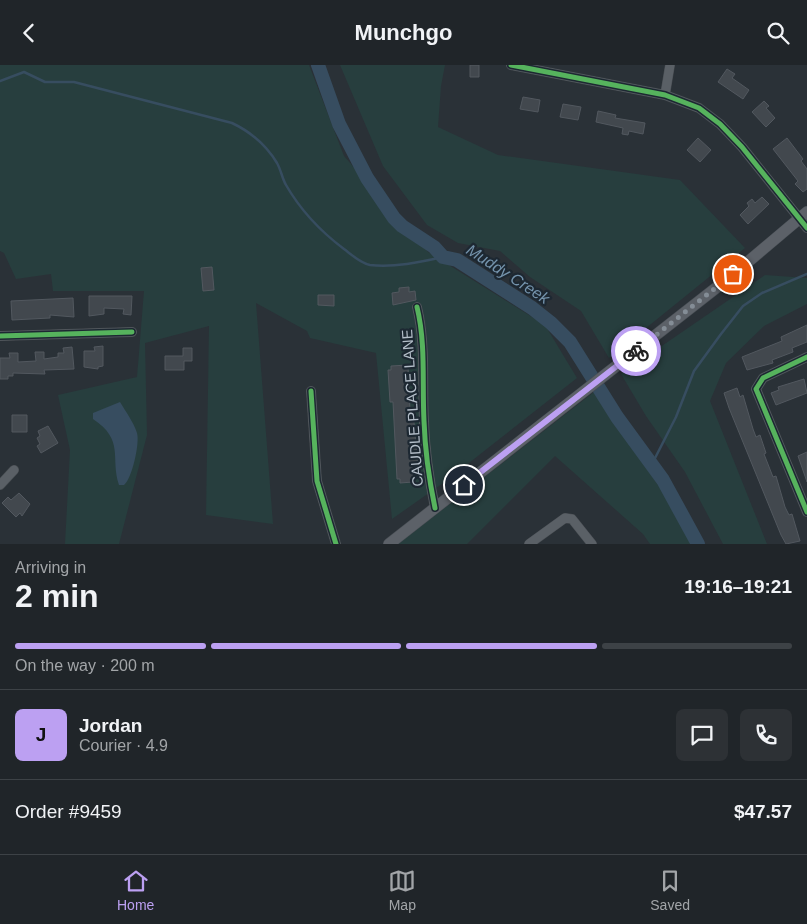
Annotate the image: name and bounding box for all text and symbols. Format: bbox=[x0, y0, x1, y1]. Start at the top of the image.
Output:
icon: back bbox=[15, 19, 43, 47]
icon: search bbox=[764, 19, 792, 47]
text: Munchgo bbox=[355, 20, 452, 45]
water label: Muddy Creek bbox=[463, 241, 553, 308]
pin bbox=[712, 253, 754, 295]
icon: bag bbox=[719, 260, 747, 288]
courier bbox=[611, 326, 661, 376]
street label: CAUDLE PLACE LANE bbox=[398, 329, 426, 487]
icon: bike bbox=[622, 337, 650, 365]
pin bbox=[443, 464, 485, 506]
icon: home bbox=[450, 471, 478, 499]
text: Arriving in bbox=[15, 559, 86, 576]
text: 19:16–19:21 bbox=[684, 576, 792, 597]
text: 2 min bbox=[15, 578, 99, 614]
text: On the way · 200 m bbox=[15, 657, 155, 674]
button: chat bbox=[676, 709, 728, 761]
button: phone bbox=[740, 709, 792, 761]
text: Jordan bbox=[79, 715, 142, 736]
text: J bbox=[36, 724, 46, 745]
text: Courier · 4.9 bbox=[79, 737, 168, 754]
text: Order #9459 bbox=[15, 801, 122, 822]
text: $47.57 bbox=[734, 801, 792, 822]
tab: Home bbox=[117, 867, 154, 913]
tab: Map bbox=[388, 867, 416, 913]
tab: Saved bbox=[650, 867, 690, 913]

